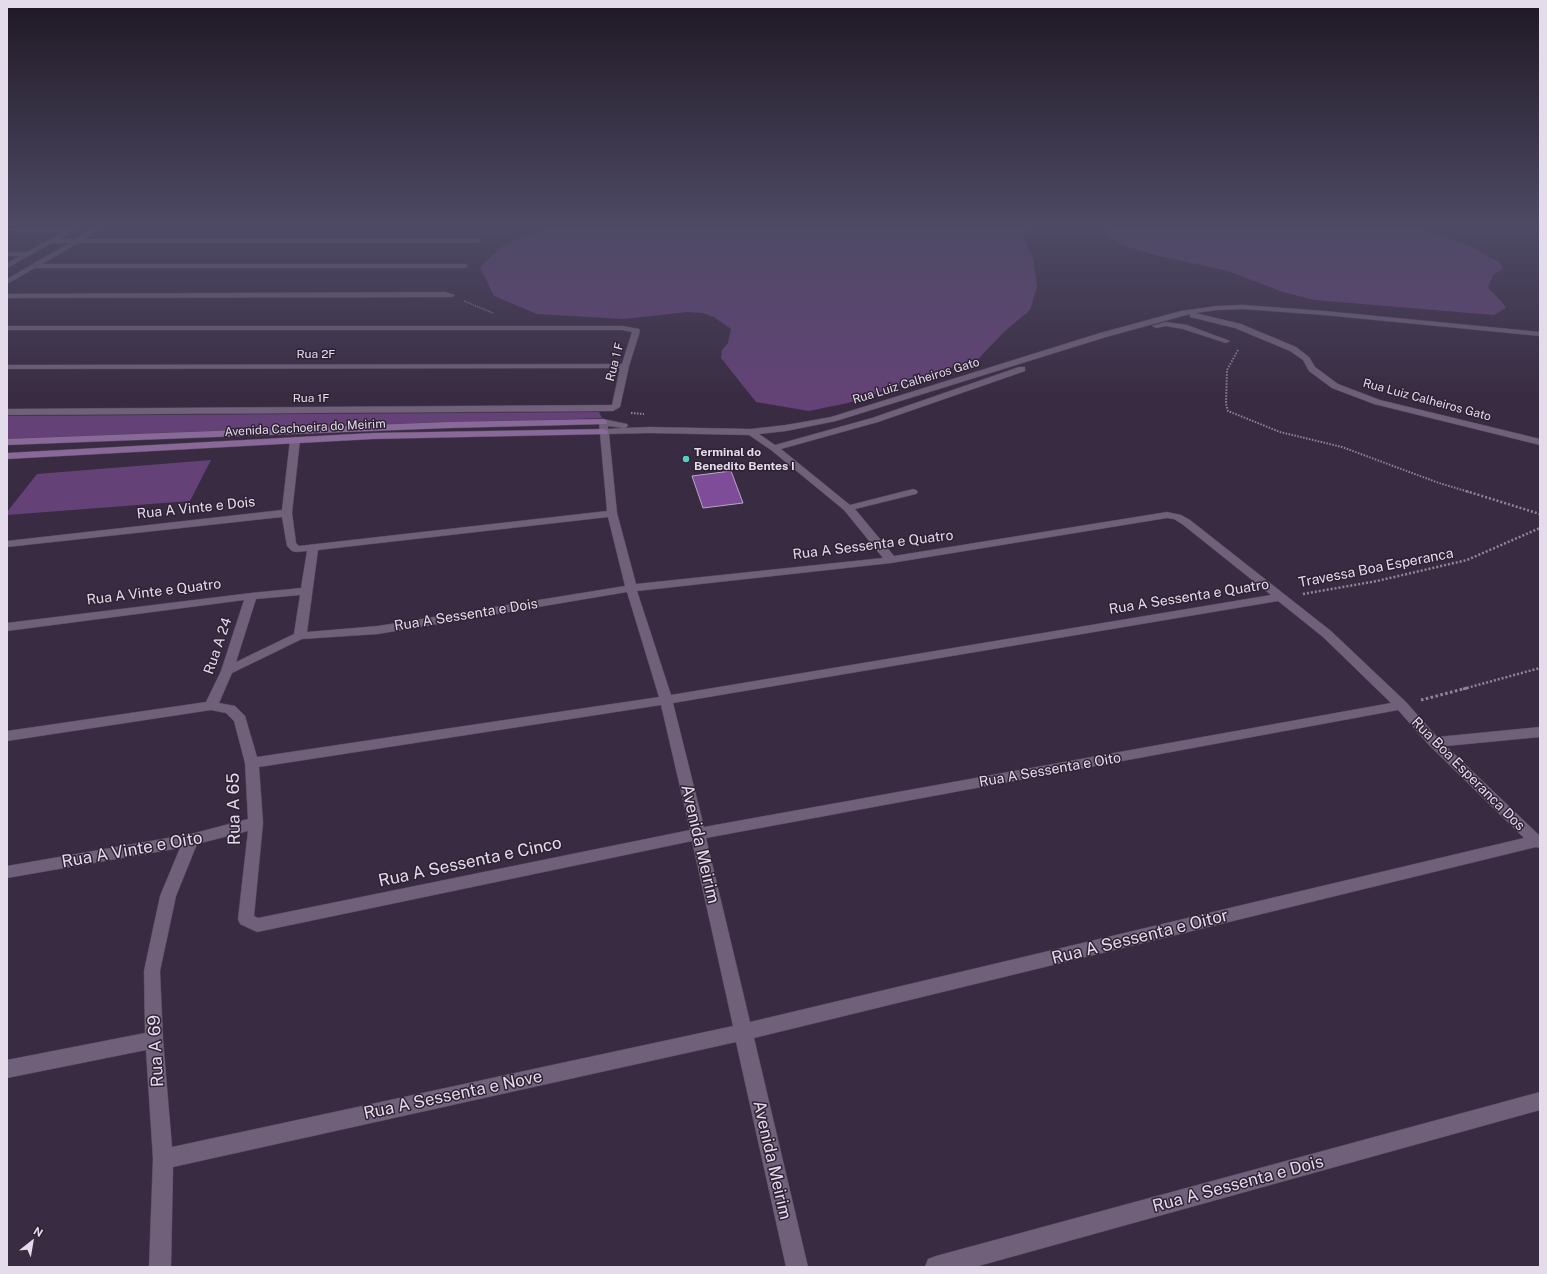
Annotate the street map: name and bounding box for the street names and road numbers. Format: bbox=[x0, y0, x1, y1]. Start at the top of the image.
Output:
street label: Rua 1 F bbox=[603, 341, 627, 383]
street label: Rua 2F bbox=[297, 347, 335, 361]
street label: Rua Luiz Calheiros Gato bbox=[851, 355, 981, 407]
street label: Rua Luiz Calheiros Gato bbox=[1361, 376, 1493, 424]
street label: Rua 1F bbox=[293, 391, 329, 405]
street label: Avenida Cachoeira do Meirim bbox=[224, 417, 386, 439]
street label: Rua A Vinte e Dois bbox=[136, 493, 256, 523]
street label: Rua A Sessenta e Quatro bbox=[792, 527, 954, 563]
street label: Travessa Boa Esperanca bbox=[1297, 545, 1455, 591]
street label: Rua A Vinte e Quatro bbox=[86, 575, 222, 609]
street label: Rua A Sessenta e Quatro bbox=[1108, 576, 1270, 618]
street label: Rua A Sessenta e Dois bbox=[393, 595, 539, 635]
street label: Rua A 24 bbox=[200, 615, 236, 677]
street label: Rua Boa Esperanca Dos bbox=[1408, 714, 1528, 834]
street label: Rua A Sessenta e Oito bbox=[978, 749, 1122, 791]
street label: Rua A 65 bbox=[223, 773, 245, 845]
street label: Avenida Meirim bbox=[676, 783, 724, 905]
street label: Rua A Vinte e Oito bbox=[60, 828, 204, 872]
street label: Rua A Sessenta e Cinco bbox=[377, 833, 563, 891]
street label: Rua A Sessenta e Oitor bbox=[1050, 905, 1230, 969]
street label: Rua A 69 bbox=[144, 1014, 168, 1088]
street label: Rua A Sessenta e Nove bbox=[362, 1066, 544, 1124]
street label: Avenida Meirim bbox=[748, 1099, 796, 1221]
street label: Rua A Sessenta e Dois bbox=[1150, 1151, 1326, 1217]

